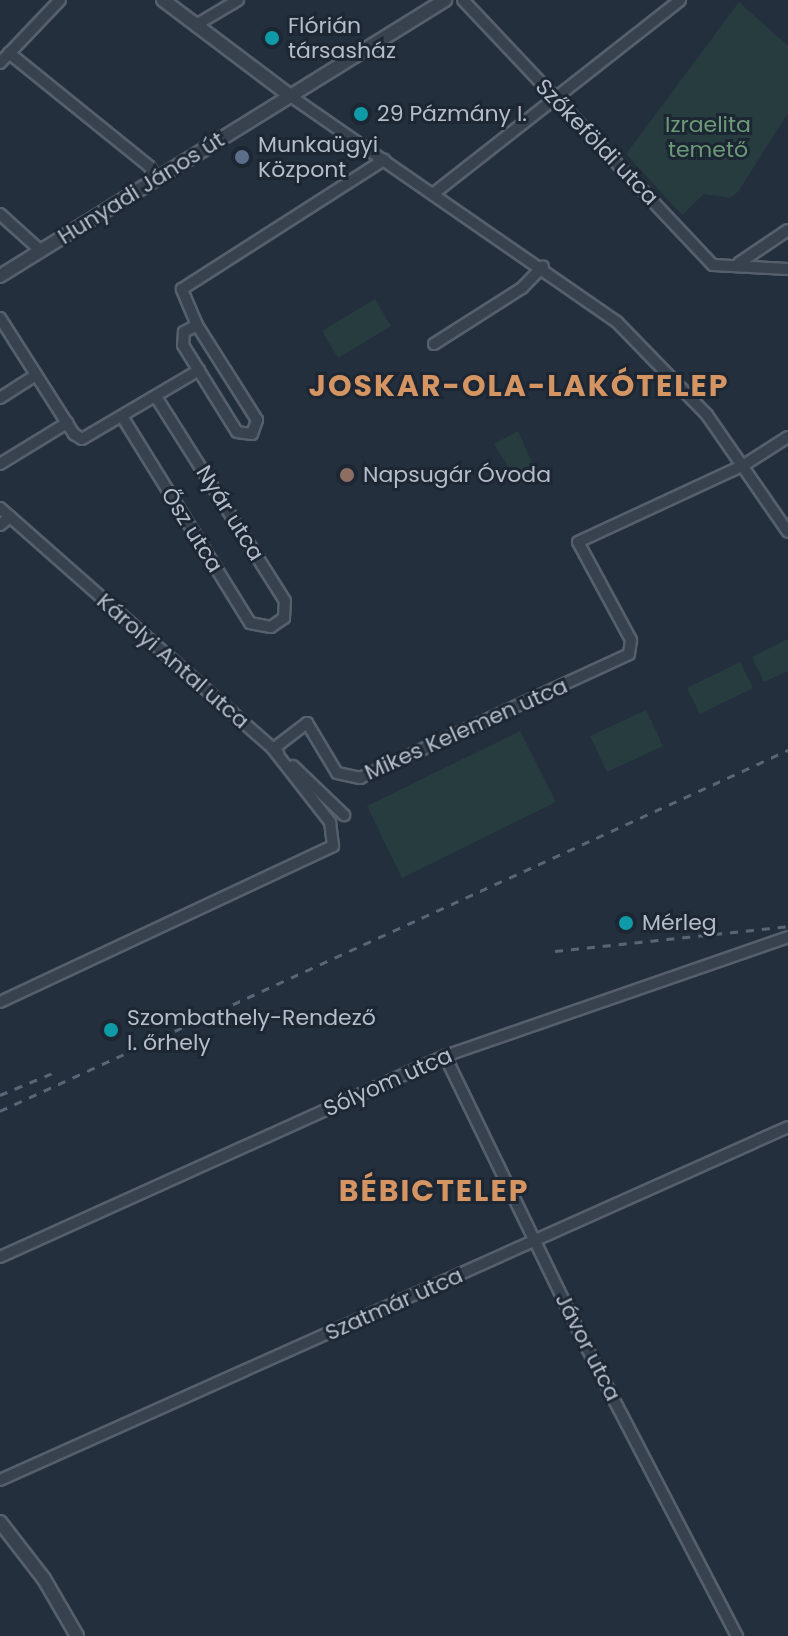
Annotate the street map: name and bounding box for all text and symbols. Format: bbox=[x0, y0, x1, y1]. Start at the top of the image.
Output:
place label: Flórián társasház bbox=[288, 12, 396, 64]
marker: Flórián társasház bbox=[263, 29, 281, 47]
street label: Szőkeföldi utca bbox=[530, 73, 664, 211]
place label: 29 Pázmány I. bbox=[377, 101, 527, 127]
marker: 29 Pázmány I. bbox=[352, 105, 370, 123]
park label: Izraelita temető bbox=[665, 111, 751, 162]
street label: Hunyadi János út bbox=[53, 126, 229, 250]
place label: Munkaügyi Központ bbox=[258, 131, 378, 182]
marker: Munkaügyi Központ bbox=[233, 148, 251, 166]
district label: JOSKAR-OLA-LAKÓTELEP bbox=[309, 368, 729, 404]
street label: Nyár utca bbox=[190, 461, 270, 565]
place label: Napsugár Óvoda bbox=[363, 462, 551, 488]
marker: Napsugár Óvoda bbox=[338, 466, 356, 484]
street label: Ősz utca bbox=[156, 483, 228, 577]
street label: Károlyi Antal utca bbox=[92, 588, 254, 734]
street label: Mikes Kelemen utca bbox=[361, 672, 571, 786]
place label: Mérleg bbox=[642, 910, 717, 936]
marker: Mérleg bbox=[617, 914, 635, 932]
place label: Szombathely-Rendező I. őrhely bbox=[127, 1004, 376, 1056]
marker: Szombathely-Rendező I. őrhely bbox=[102, 1021, 120, 1039]
street label: Sólyom utca bbox=[320, 1042, 456, 1122]
district label: BÉBICTELEP bbox=[339, 1173, 529, 1209]
street label: Szatmár utca bbox=[321, 1262, 467, 1346]
street label: Jávor utca bbox=[550, 1289, 626, 1405]

